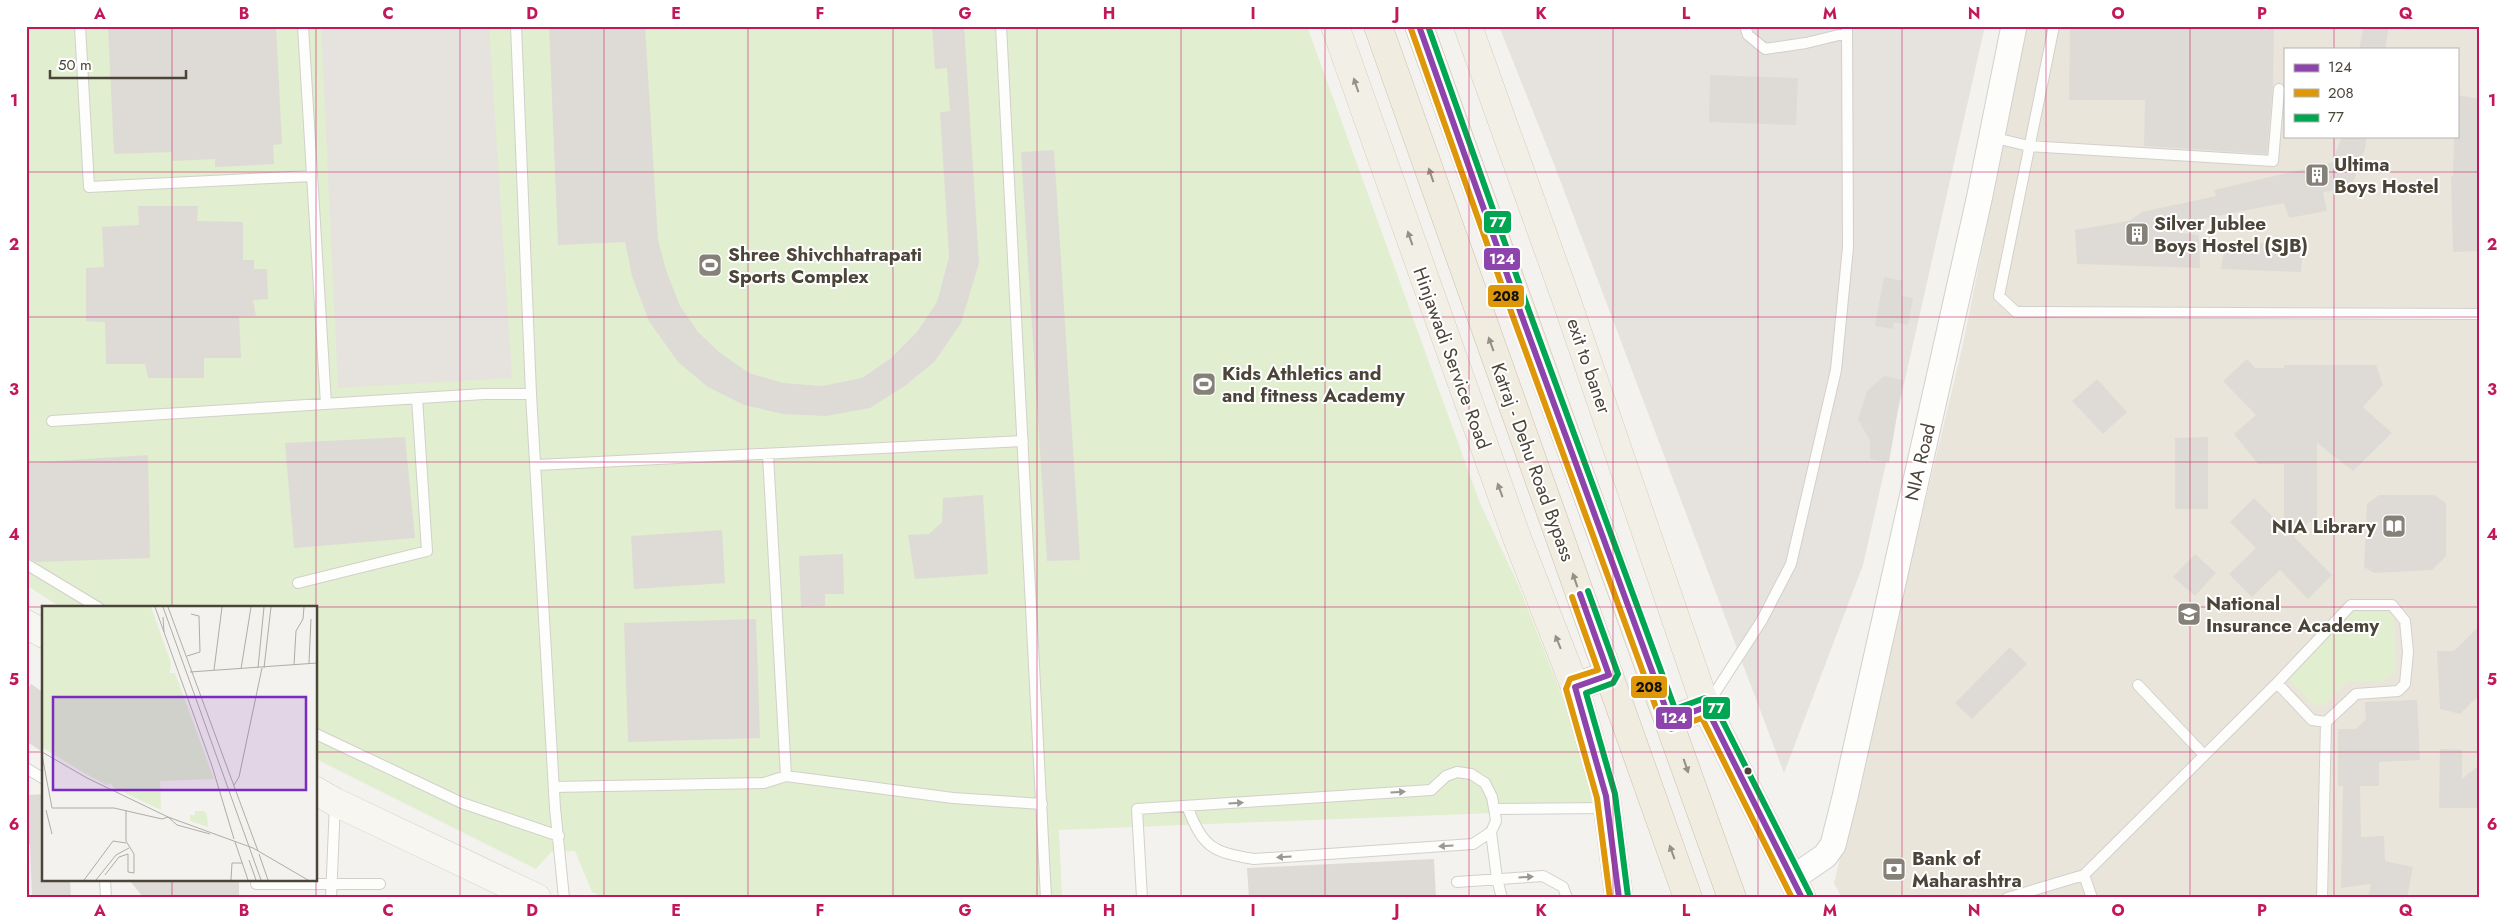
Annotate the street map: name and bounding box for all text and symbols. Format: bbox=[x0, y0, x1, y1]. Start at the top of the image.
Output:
text: A bbox=[93, 2, 106, 25]
text: B bbox=[239, 2, 249, 25]
text: C bbox=[382, 2, 394, 25]
text: D bbox=[526, 2, 538, 25]
text: E bbox=[671, 2, 681, 25]
text: F bbox=[816, 2, 824, 25]
text: G bbox=[958, 2, 972, 25]
text: H bbox=[1103, 2, 1115, 25]
text: I bbox=[1250, 2, 1256, 25]
text: J bbox=[1391, 2, 1400, 25]
text: K bbox=[1535, 2, 1547, 25]
text: L bbox=[1682, 2, 1691, 25]
text: M bbox=[1823, 2, 1837, 25]
text: N bbox=[1968, 2, 1980, 25]
text: O bbox=[2111, 2, 2125, 25]
text: P bbox=[2257, 2, 2267, 25]
text: Q bbox=[2399, 2, 2413, 25]
scale bar bbox=[50, 48, 186, 80]
legend bbox=[2284, 48, 2458, 138]
text: 50 m bbox=[58, 54, 92, 76]
text: 124 bbox=[2328, 56, 2352, 78]
one-way arrow bbox=[1352, 77, 1360, 92]
text: 208 bbox=[2328, 82, 2354, 104]
text: 1 bbox=[10, 89, 18, 112]
text: 1 bbox=[2488, 89, 2496, 112]
text: 77 bbox=[2328, 106, 2344, 128]
place label: Ultima Boys Hostel bbox=[2334, 151, 2439, 200]
building icon: Ultima Boys Hostel bbox=[2304, 162, 2330, 188]
one-way arrow bbox=[1427, 167, 1434, 182]
line badge: 77 bbox=[1483, 210, 1512, 234]
place label: Silver Jublee Boys Hostel (SJB) bbox=[2154, 210, 2308, 259]
text: 77 bbox=[1490, 212, 1507, 232]
building icon: Silver Jublee Boys Hostel (SJB) bbox=[2124, 221, 2150, 247]
one-way arrow bbox=[1406, 230, 1414, 245]
text: 2 bbox=[9, 233, 19, 256]
text: 2 bbox=[2487, 233, 2497, 256]
place label: Shree Shivchhatrapati Sports Complex bbox=[728, 241, 922, 290]
line badge: 124 bbox=[1483, 247, 1521, 271]
text: 124 bbox=[1489, 249, 1515, 269]
sports icon: Shree Shivchhatrapati Sports Complex bbox=[697, 252, 723, 278]
street label: Hinjawadi Service Road bbox=[1406, 263, 1498, 453]
line badge: 208 bbox=[1487, 284, 1525, 308]
text: 208 bbox=[1492, 286, 1520, 306]
street label: exit to baner bbox=[1560, 315, 1618, 418]
one-way arrow bbox=[1487, 337, 1494, 352]
street label: Katraj - Dehu Road Bypass bbox=[1484, 359, 1582, 565]
place label: Kids Athletics and and fitness Academy bbox=[1222, 360, 1406, 409]
sports icon: Kids Athletics and and fitness Academy bbox=[1191, 371, 1217, 397]
text: 3 bbox=[9, 378, 19, 401]
text: 3 bbox=[2487, 378, 2497, 401]
street label: NIA Road bbox=[1898, 421, 1942, 503]
one-way arrow bbox=[1495, 482, 1503, 497]
place label: NIA Library bbox=[2272, 513, 2377, 540]
library icon: NIA Library bbox=[2381, 513, 2407, 539]
text: 4 bbox=[8, 523, 20, 546]
text: 4 bbox=[2486, 523, 2498, 546]
one-way arrow bbox=[1571, 572, 1578, 587]
place label: National Insurance Academy bbox=[2206, 590, 2380, 639]
school or university icon: National Insurance Academy bbox=[2176, 601, 2202, 627]
inset map bbox=[42, 606, 318, 882]
one-way arrow bbox=[1553, 635, 1561, 649]
text: 5 bbox=[9, 668, 19, 691]
text: 5 bbox=[2487, 668, 2497, 691]
line badge: 208 bbox=[1630, 675, 1668, 699]
text: 208 bbox=[1635, 677, 1663, 697]
line badge: 77 bbox=[1702, 696, 1731, 720]
text: 77 bbox=[1708, 698, 1725, 718]
line badge: 124 bbox=[1655, 706, 1693, 730]
text: 124 bbox=[1661, 708, 1687, 728]
one-way arrow bbox=[1682, 759, 1690, 774]
unlabelled marker bbox=[1743, 766, 1753, 776]
one-way arrow bbox=[1390, 788, 1406, 796]
one-way arrow bbox=[1228, 798, 1244, 806]
text: 6 bbox=[9, 813, 19, 836]
text: 6 bbox=[2487, 813, 2497, 836]
one-way arrow bbox=[1438, 842, 1454, 850]
one-way arrow bbox=[1668, 844, 1676, 859]
place label: Bank of Maharashtra bbox=[1912, 845, 2022, 894]
one-way arrow bbox=[1276, 853, 1292, 861]
bank icon: Bank of Maharashtra bbox=[1881, 856, 1907, 882]
one-way arrow bbox=[1518, 873, 1534, 881]
text: A bbox=[93, 899, 106, 922]
text: B bbox=[239, 899, 249, 922]
text: C bbox=[382, 899, 394, 922]
text: D bbox=[526, 899, 538, 922]
text: E bbox=[671, 899, 681, 922]
text: F bbox=[816, 899, 824, 922]
text: G bbox=[958, 899, 972, 922]
text: H bbox=[1103, 899, 1115, 922]
text: I bbox=[1250, 899, 1256, 922]
text: J bbox=[1391, 899, 1400, 922]
text: K bbox=[1535, 899, 1547, 922]
text: L bbox=[1682, 899, 1691, 922]
text: M bbox=[1823, 899, 1837, 922]
text: N bbox=[1968, 899, 1980, 922]
text: O bbox=[2111, 899, 2125, 922]
text: P bbox=[2257, 899, 2267, 922]
text: Q bbox=[2399, 899, 2413, 922]

